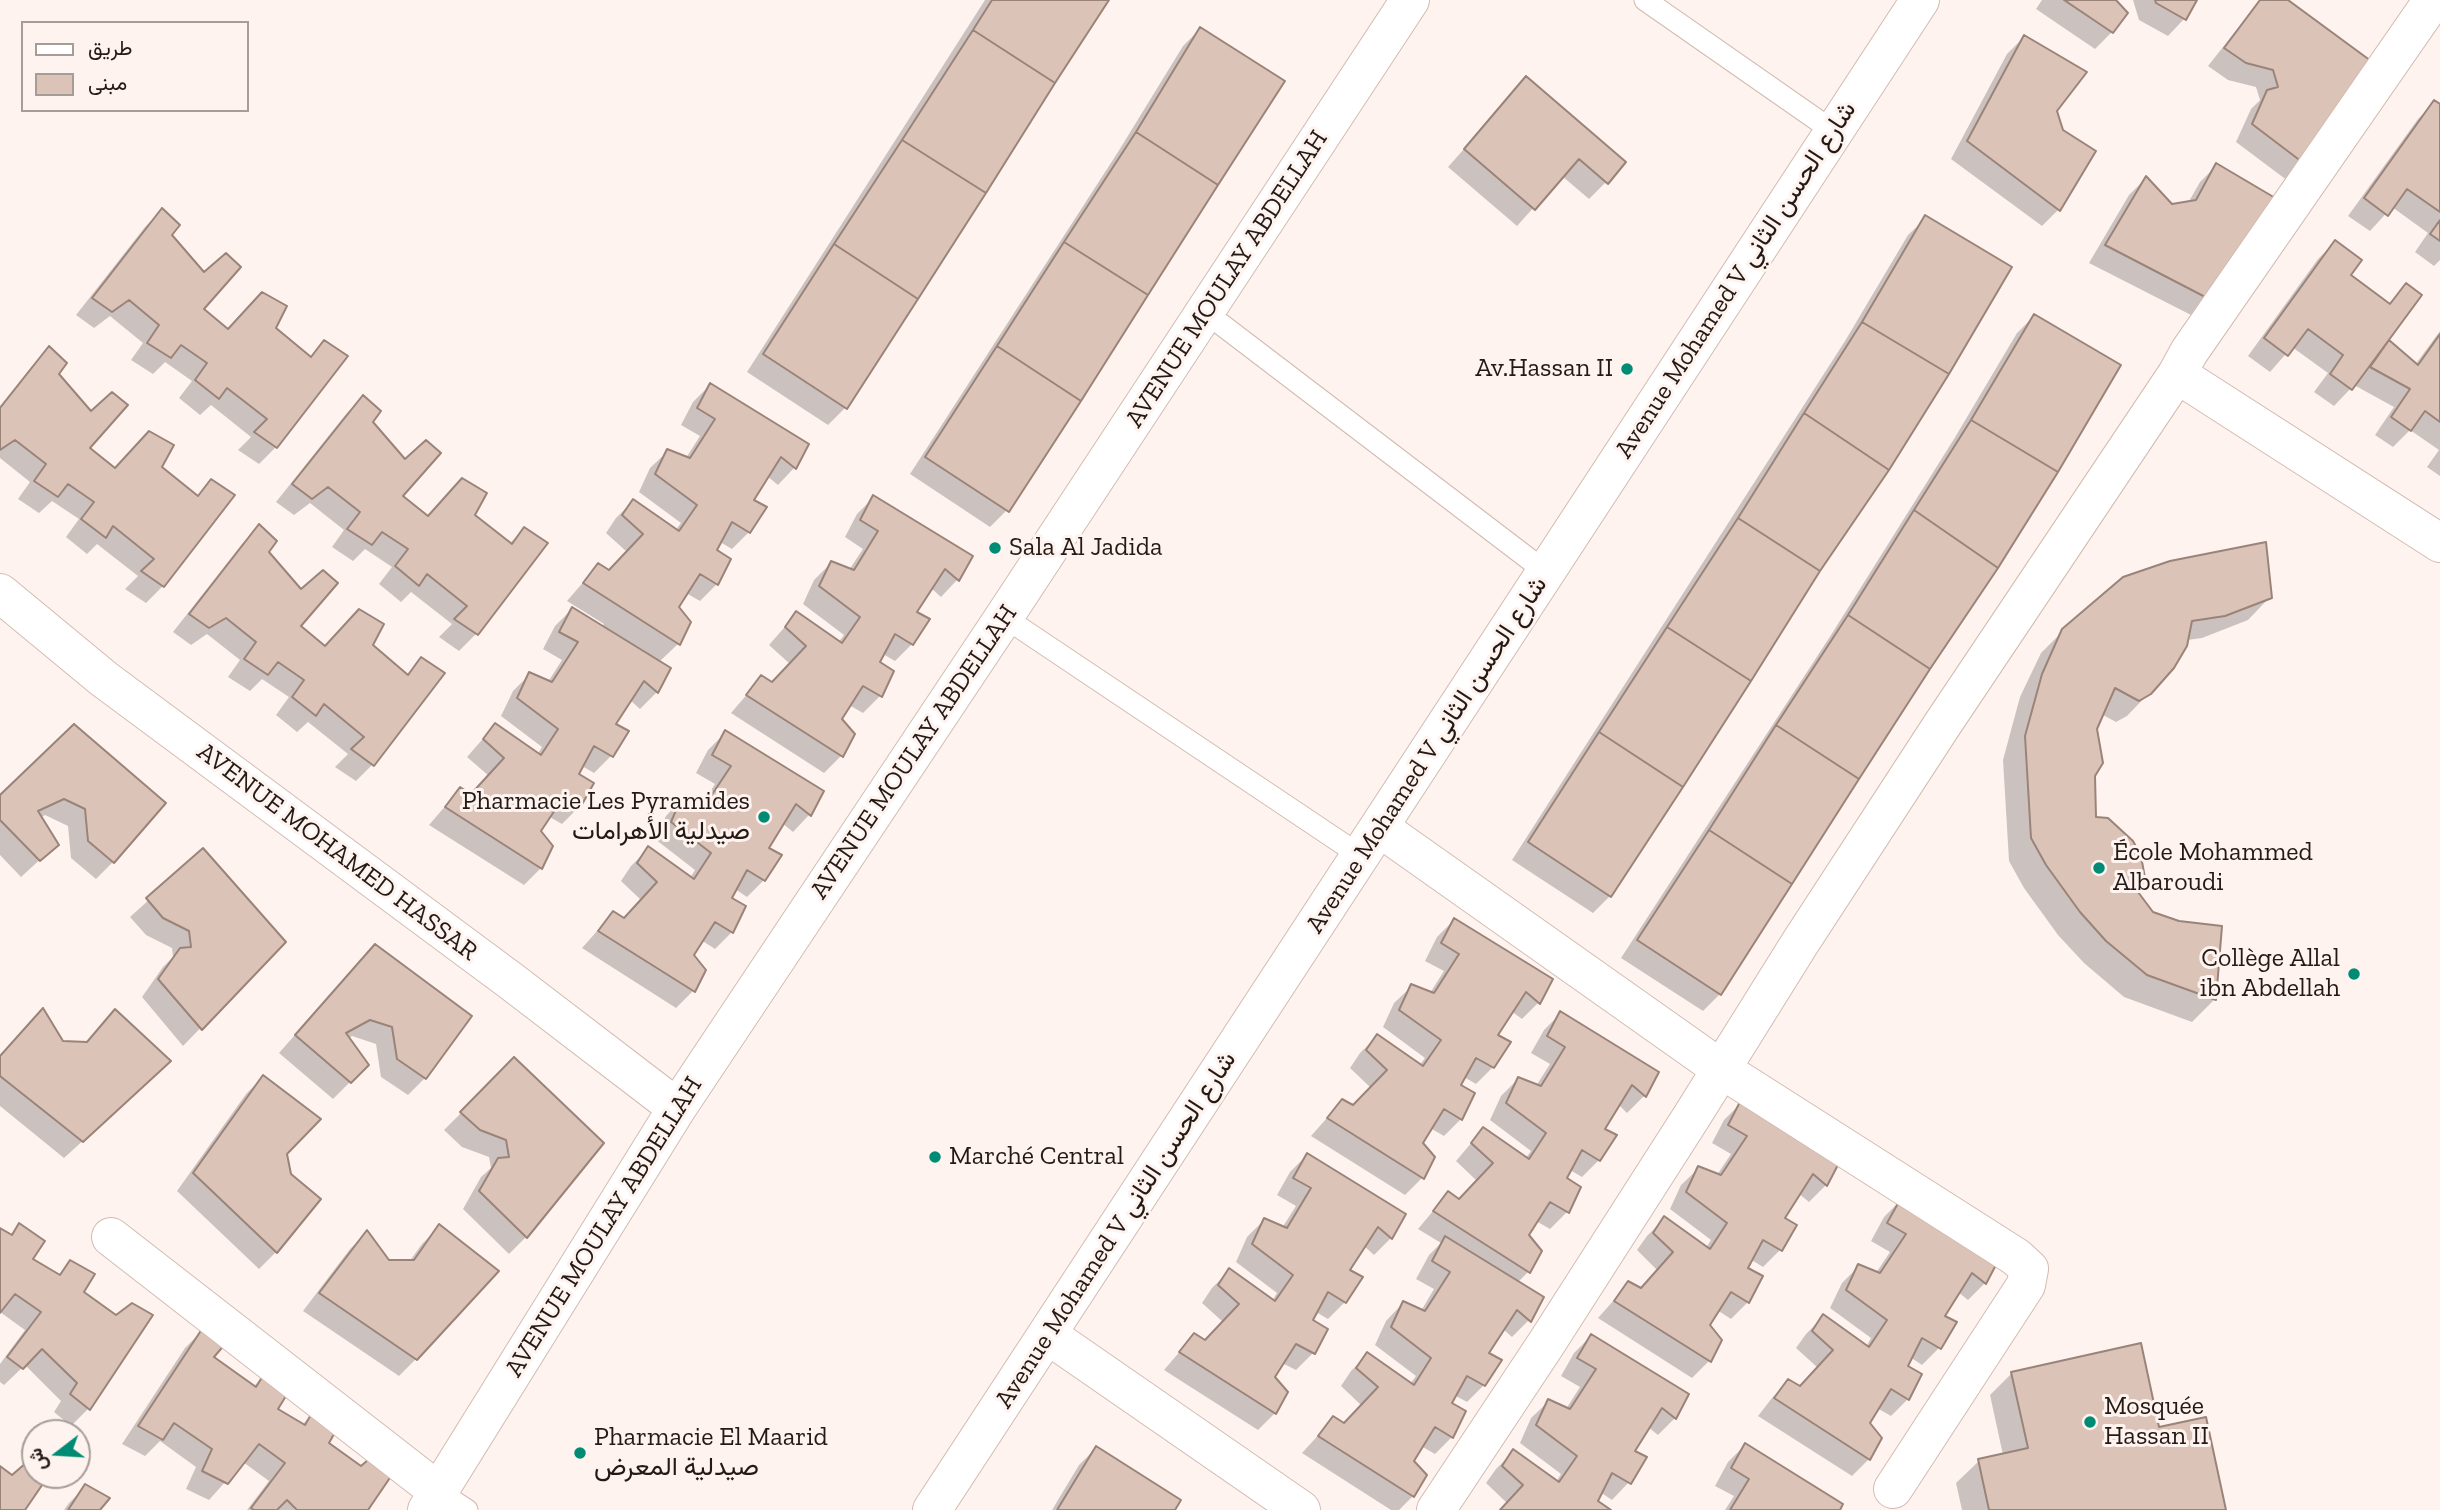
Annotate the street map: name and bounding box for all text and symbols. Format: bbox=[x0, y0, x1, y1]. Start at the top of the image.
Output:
legend bbox=[21, 21, 248, 112]
text: طريق bbox=[88, 35, 133, 60]
text: مبنى bbox=[88, 70, 127, 95]
street label: Avenue Mohamed V شارع الحسن الثاني bbox=[1609, 96, 1863, 464]
street label: AVENUE MOULAY ABDELLAH bbox=[1119, 125, 1335, 433]
place label: Av.Hassan II bbox=[1475, 353, 1613, 385]
marker: Av.Hassan II bbox=[1619, 361, 1635, 377]
place label: Sala Al Jadida bbox=[1009, 532, 1163, 564]
marker: Sala Al Jadida bbox=[987, 540, 1003, 556]
street label: Avenue Mohamed V شارع الحسن الثاني bbox=[1300, 571, 1554, 939]
street label: AVENUE MOULAY ABDELLAH bbox=[804, 599, 1024, 905]
street label: AVENUE MOHAMED HASSAR bbox=[191, 736, 483, 968]
place label: Pharmacie Les Pyramides صيدلية الأهرامات bbox=[462, 786, 750, 848]
marker: Pharmacie Les Pyramides صيدلية الأهرامات bbox=[756, 809, 772, 825]
place label: École Mohammed Albaroudi bbox=[2113, 837, 2313, 898]
marker: École Mohammed Albaroudi bbox=[2091, 860, 2107, 876]
place label: Collège Allal ibn Abdellah bbox=[2200, 943, 2340, 1004]
marker: Collège Allal ibn Abdellah bbox=[2346, 966, 2362, 982]
street label: Avenue Mohamed V شارع الحسن الثاني bbox=[989, 1046, 1243, 1414]
street label: AVENUE MOULAY ABDELLAH bbox=[499, 1071, 709, 1383]
place label: Marché Central bbox=[949, 1141, 1124, 1173]
marker: Marché Central bbox=[927, 1149, 943, 1165]
place label: Mosquée Hassan II bbox=[2104, 1391, 2209, 1452]
marker: Mosquée Hassan II bbox=[2082, 1414, 2098, 1430]
north arrow bbox=[21, 1419, 91, 1489]
place label: Pharmacie El Maarid صيدلية المعرض bbox=[594, 1422, 828, 1484]
text: ش bbox=[23, 1445, 52, 1474]
marker: Pharmacie El Maarid صيدلية المعرض bbox=[572, 1445, 588, 1461]

